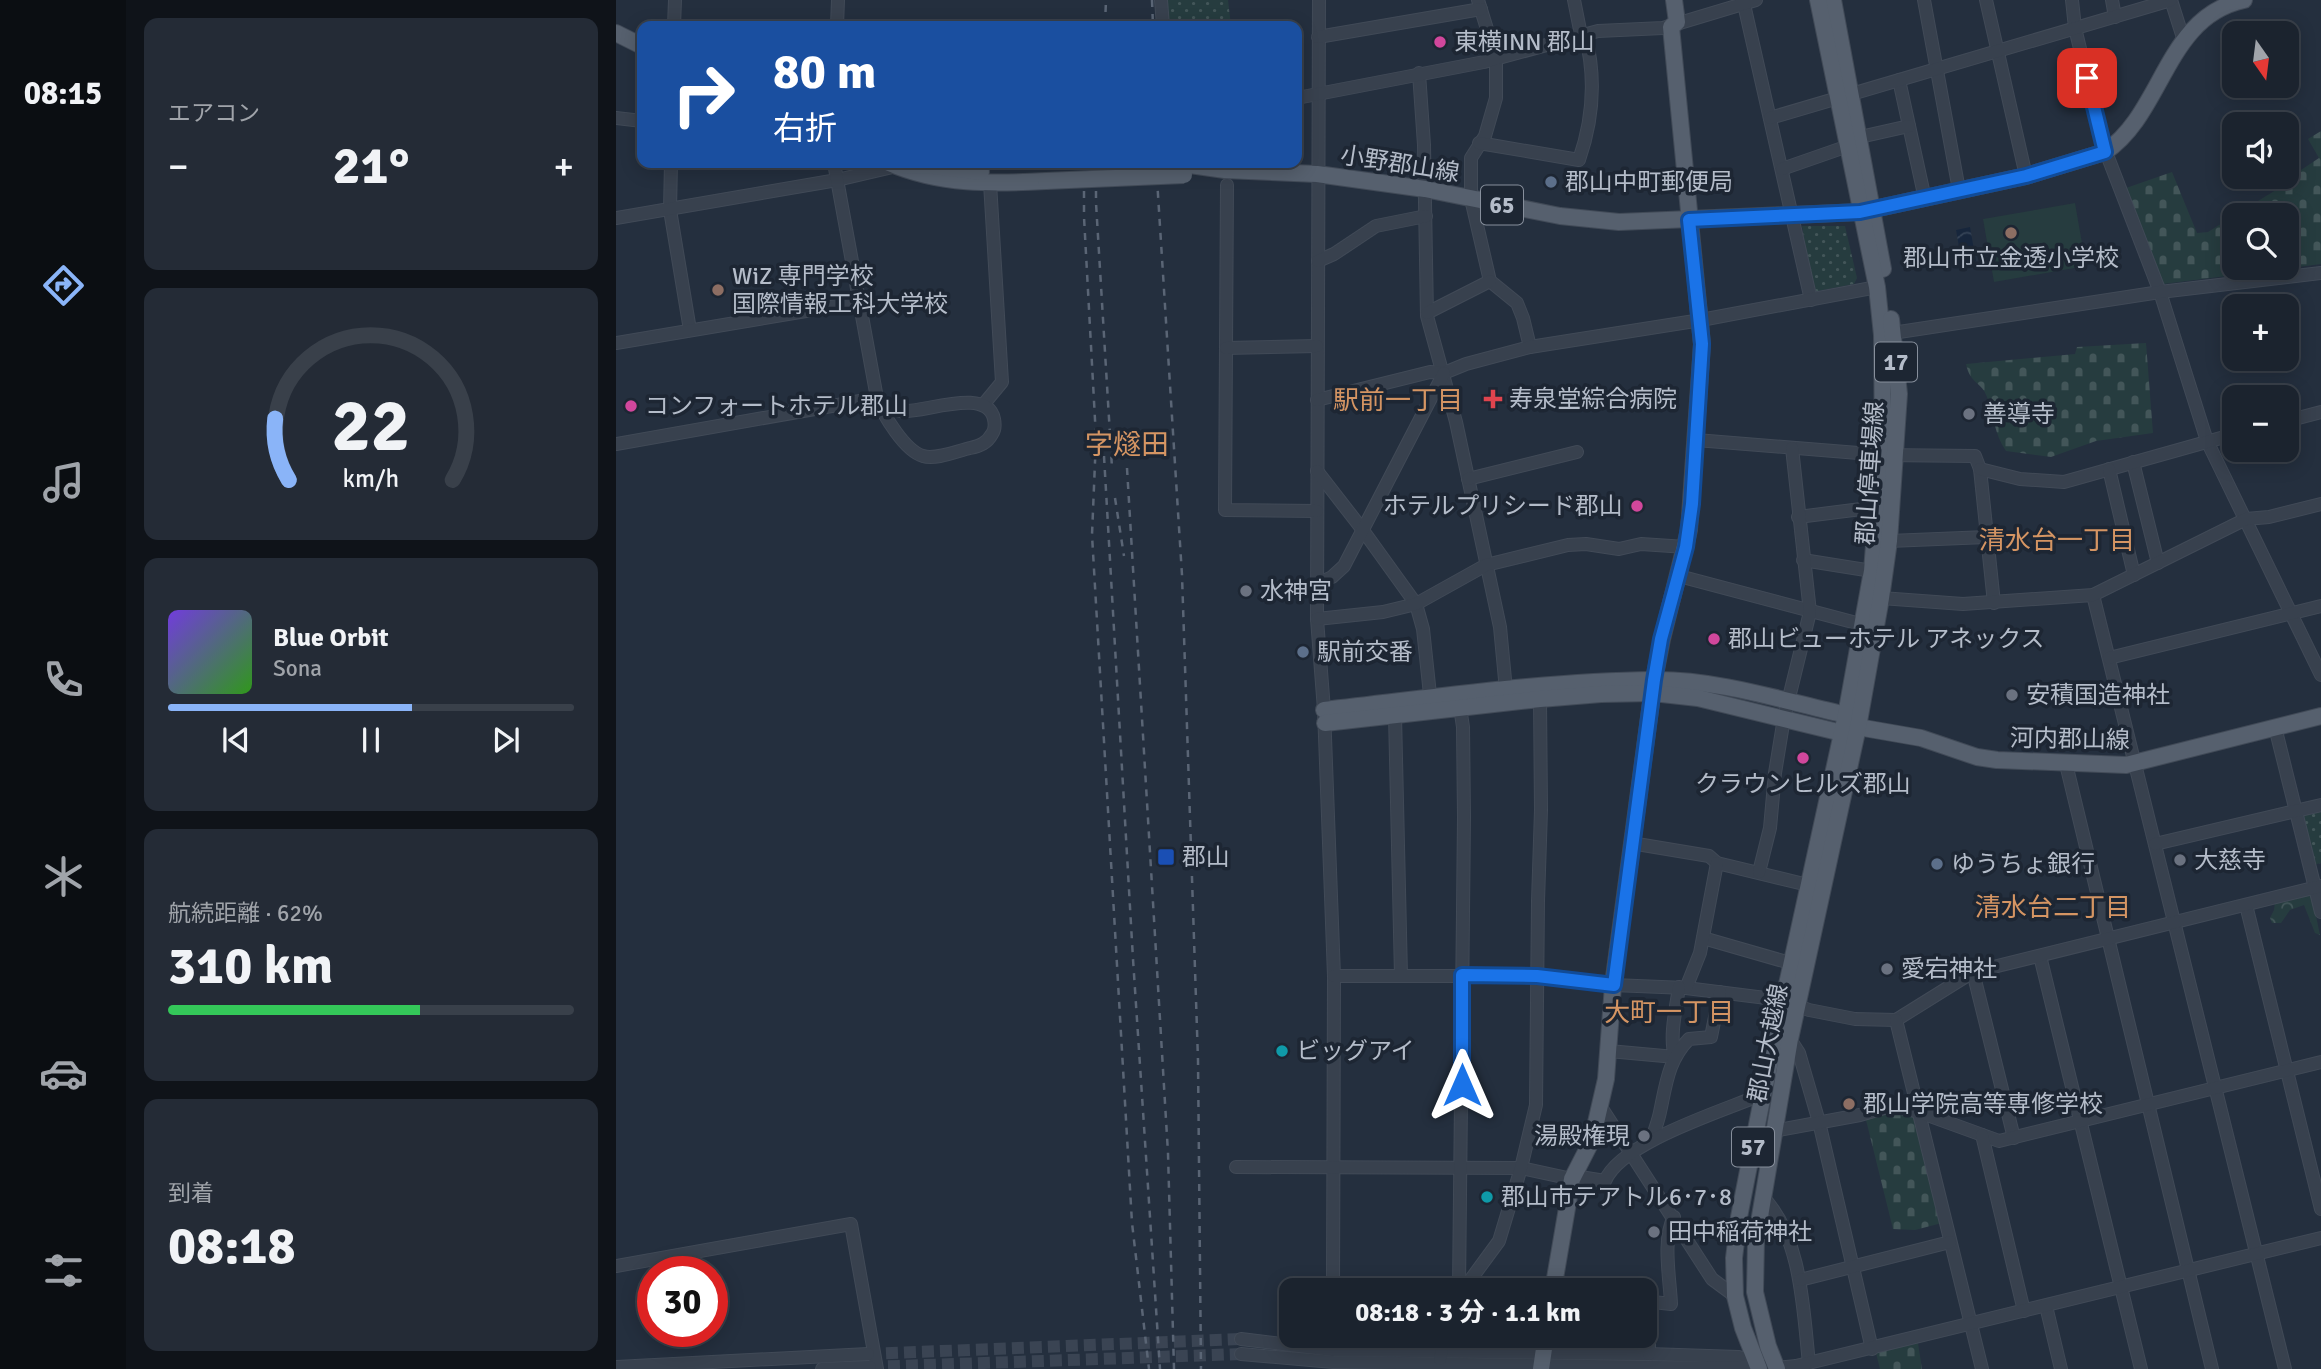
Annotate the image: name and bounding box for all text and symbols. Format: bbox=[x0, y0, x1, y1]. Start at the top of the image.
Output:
north arrow bbox=[2222, 21, 2300, 98]
map controls bbox=[2222, 21, 2299, 462]
place label: 東横INN 郡山 bbox=[1454, 27, 1595, 57]
marker: 東横INN 郡山 bbox=[1432, 34, 1448, 50]
text: 80 m bbox=[773, 42, 876, 102]
pin bbox=[2057, 48, 2117, 108]
icon: right bbox=[658, 49, 749, 140]
icon: arrive bbox=[2068, 59, 2106, 97]
text: 08:15 bbox=[24, 74, 102, 113]
text: エアコン bbox=[168, 99, 260, 128]
text: 右折 bbox=[773, 109, 837, 148]
button: sound bbox=[2222, 112, 2299, 189]
text: 21° bbox=[333, 134, 409, 198]
street label: 小野郡山線 bbox=[1338, 140, 1462, 188]
text: − bbox=[168, 143, 189, 190]
text: + bbox=[553, 143, 574, 190]
place label: 郡山中町郵便局 bbox=[1565, 167, 1733, 197]
marker: 郡山中町郵便局 bbox=[1543, 174, 1559, 190]
road number: 65 bbox=[1481, 186, 1523, 224]
button: search bbox=[2222, 203, 2299, 280]
marker: 郡山市立金透小学校 bbox=[2003, 225, 2019, 241]
place label: 郡山市立金透小学校 bbox=[1903, 243, 2119, 273]
icon: directions bbox=[39, 261, 88, 310]
place label: WiZ 専門学校 国際情報工科大学校 bbox=[732, 261, 948, 319]
marker: WiZ 専門学校 国際情報工科大学校 bbox=[710, 282, 726, 298]
button: + bbox=[2222, 294, 2299, 371]
road number: 17 bbox=[1875, 342, 1917, 382]
text: 22 bbox=[332, 383, 410, 472]
place label: 寿泉堂綜合病院 bbox=[1509, 384, 1677, 414]
district label: 駅前一丁目 bbox=[1333, 385, 1463, 417]
button: − bbox=[2222, 385, 2299, 462]
marker: 寿泉堂綜合病院 bbox=[1483, 389, 1503, 409]
place label: コンフォートホテル郡山 bbox=[645, 391, 908, 421]
marker: コンフォートホテル郡山 bbox=[623, 398, 639, 414]
place label: 善導寺 bbox=[1983, 399, 2055, 429]
street label: 郡山停車場線 bbox=[1850, 400, 1890, 546]
marker: 善導寺 bbox=[1961, 406, 1977, 422]
district label: 字燧田 bbox=[1085, 428, 1169, 462]
icon: music bbox=[39, 458, 88, 507]
text: km/h bbox=[343, 463, 399, 494]
place label: ホテルプリシード郡山 bbox=[1383, 491, 1623, 521]
marker: ホテルプリシード郡山 bbox=[1629, 498, 1645, 514]
district label: 清水台一丁目 bbox=[1979, 525, 2135, 557]
place label: 水神宮 bbox=[1260, 576, 1332, 606]
marker: 水神宮 bbox=[1238, 583, 1254, 599]
text: Blue Orbit bbox=[273, 622, 389, 654]
place label: 郡山ビューホテル アネックス bbox=[1728, 624, 2045, 654]
marker: 郡山ビューホテル アネックス bbox=[1706, 631, 1722, 647]
place label: 駅前交番 bbox=[1317, 637, 1413, 667]
marker: 駅前交番 bbox=[1295, 644, 1311, 660]
text: Sona bbox=[273, 654, 322, 683]
icon: phone bbox=[39, 655, 88, 704]
place label: 安積国造神社 bbox=[2026, 680, 2170, 710]
marker: 安積国造神社 bbox=[2004, 687, 2020, 703]
icon: previous bbox=[217, 721, 255, 759]
icon: pause bbox=[352, 721, 390, 759]
icon: next bbox=[487, 721, 525, 759]
street label: 河内郡山線 bbox=[2010, 723, 2130, 755]
marker: クラウンヒルズ郡山 bbox=[1795, 750, 1811, 766]
place label: クラウンヒルズ郡山 bbox=[1695, 769, 1911, 799]
place label: 郡山 bbox=[1182, 842, 1230, 872]
place label: 大慈寺 bbox=[2194, 845, 2266, 875]
marker: 郡山 bbox=[1156, 847, 1176, 867]
place label: ゆうちょ銀行 bbox=[1951, 849, 2095, 879]
icon: climate bbox=[39, 852, 88, 901]
marker: 大慈寺 bbox=[2172, 852, 2188, 868]
marker: ゆうちょ銀行 bbox=[1929, 856, 1945, 872]
district label: 清水台二丁目 bbox=[1975, 892, 2131, 924]
text: 航続距離 · 62% bbox=[168, 899, 323, 928]
text: 310 km bbox=[168, 934, 333, 998]
place label: 愛宕神社 bbox=[1901, 954, 1997, 984]
marker: 愛宕神社 bbox=[1879, 961, 1895, 977]
street label: 郡山大越線 bbox=[1742, 981, 1794, 1105]
district label: 大町一丁目 bbox=[1604, 997, 1734, 1029]
place label: ビッグアイ bbox=[1296, 1036, 1415, 1066]
marker: ビッグアイ bbox=[1274, 1043, 1290, 1059]
position arrow bbox=[1425, 1048, 1499, 1122]
icon: car bbox=[39, 1049, 88, 1098]
place label: 郡山学院高等専修学校 bbox=[1863, 1089, 2103, 1119]
marker: 郡山学院高等専修学校 bbox=[1841, 1096, 1857, 1112]
place label: 湯殿権現 bbox=[1534, 1121, 1630, 1151]
marker: 湯殿権現 bbox=[1636, 1128, 1652, 1144]
road number: 57 bbox=[1732, 1128, 1774, 1166]
text: 到着 bbox=[168, 1179, 214, 1208]
place label: 郡山市テアトル6･7･8 bbox=[1501, 1182, 1732, 1212]
marker: 郡山市テアトル6･7･8 bbox=[1479, 1189, 1495, 1205]
text: 08:18 bbox=[168, 1214, 296, 1278]
place label: 田中稲荷神社 bbox=[1668, 1217, 1812, 1247]
marker: 田中稲荷神社 bbox=[1646, 1224, 1662, 1240]
icon: filters bbox=[39, 1246, 88, 1295]
speed limit sign: 30 bbox=[637, 1256, 728, 1347]
text: 08:18 · 3 分 · 1.1 km bbox=[1355, 1297, 1581, 1329]

